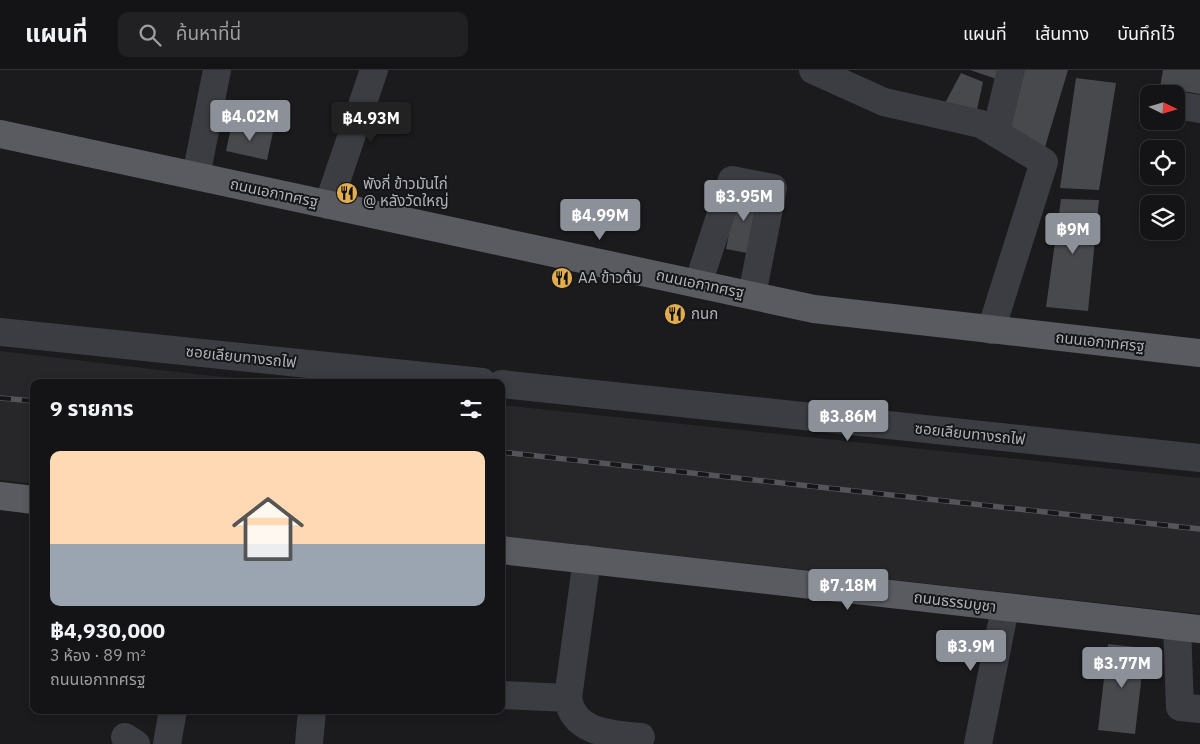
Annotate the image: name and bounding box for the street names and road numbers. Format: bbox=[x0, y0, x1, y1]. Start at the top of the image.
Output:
street label: ถนนเอกาทศรฐ bbox=[228, 174, 320, 211]
street label: ถนนเอกาทศรฐ bbox=[654, 265, 746, 302]
street label: ถนนเอกาทศรฐ bbox=[1055, 327, 1146, 356]
street label: ซอยเลียบทางรถไฟ bbox=[185, 341, 297, 372]
street label: ซอยเลียบทางรถไฟ bbox=[914, 418, 1026, 449]
street label: ถนนธรรมบูชา bbox=[913, 587, 997, 616]

